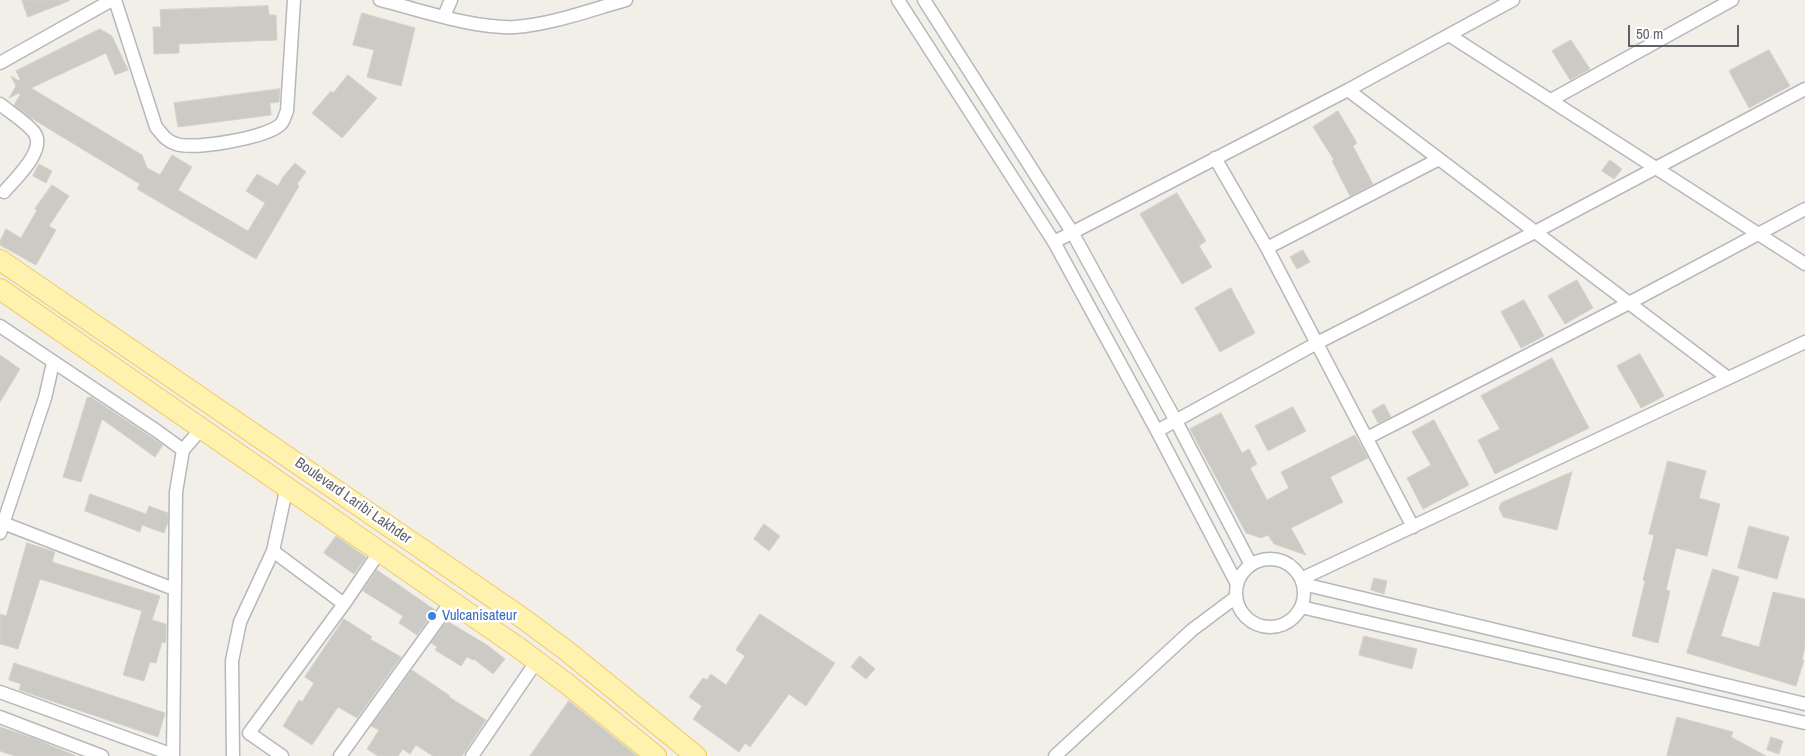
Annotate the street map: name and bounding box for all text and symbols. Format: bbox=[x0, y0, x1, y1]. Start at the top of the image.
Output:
scale bar bbox=[1630, 15, 1741, 47]
text: 50 m bbox=[1636, 23, 1663, 44]
street label: Boulevard Laribi Lakhder bbox=[291, 454, 415, 548]
place label: Vulcanisateur bbox=[442, 607, 517, 625]
marker: Vulcanisateur bbox=[426, 610, 438, 622]

